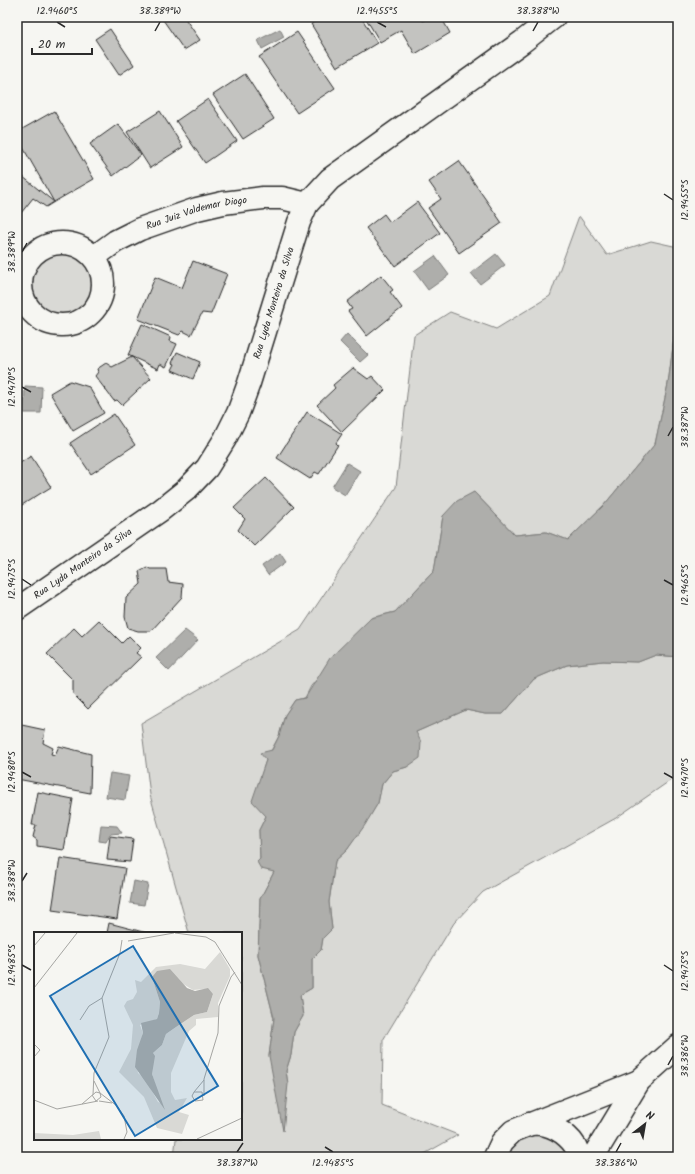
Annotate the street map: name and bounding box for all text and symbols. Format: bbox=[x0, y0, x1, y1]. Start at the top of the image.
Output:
text: 12.9460°S bbox=[37, 3, 78, 19]
text: 38.389°W bbox=[139, 3, 181, 19]
text: 12.9455°S bbox=[356, 3, 398, 19]
text: 38.388°W bbox=[516, 3, 560, 19]
scale bar bbox=[32, 30, 92, 56]
text: 20 m bbox=[38, 35, 66, 54]
text: 12.9455°S bbox=[677, 179, 693, 221]
street label: Rua Juiz Valdemar Diogo bbox=[144, 192, 248, 234]
text: 38.389°W bbox=[4, 231, 20, 273]
street label: Rua Lyda Monteiro da Silva bbox=[249, 245, 299, 361]
text: 12.9470°S bbox=[4, 366, 20, 407]
text: 38.387°W bbox=[677, 406, 693, 448]
street label: Rua Lyda Monteiro da Silva bbox=[30, 524, 136, 603]
text: 12.9475°S bbox=[4, 558, 20, 599]
text: 12.9465°S bbox=[677, 564, 693, 606]
text: 12.9480°S bbox=[4, 751, 20, 793]
text: 12.9470°S bbox=[677, 757, 693, 798]
text: 38.388°W bbox=[4, 859, 20, 903]
inset map bbox=[34, 932, 242, 1140]
text: 12.9485°S bbox=[4, 943, 20, 986]
text: 12.9475°S bbox=[677, 950, 693, 991]
text: 38.386°W bbox=[677, 1035, 693, 1077]
north arrow bbox=[625, 1104, 665, 1144]
text: N bbox=[642, 1107, 657, 1126]
text: 38.387°W bbox=[216, 1155, 258, 1171]
text: 12.9485°S bbox=[312, 1155, 355, 1171]
text: 38.386°W bbox=[595, 1155, 637, 1171]

